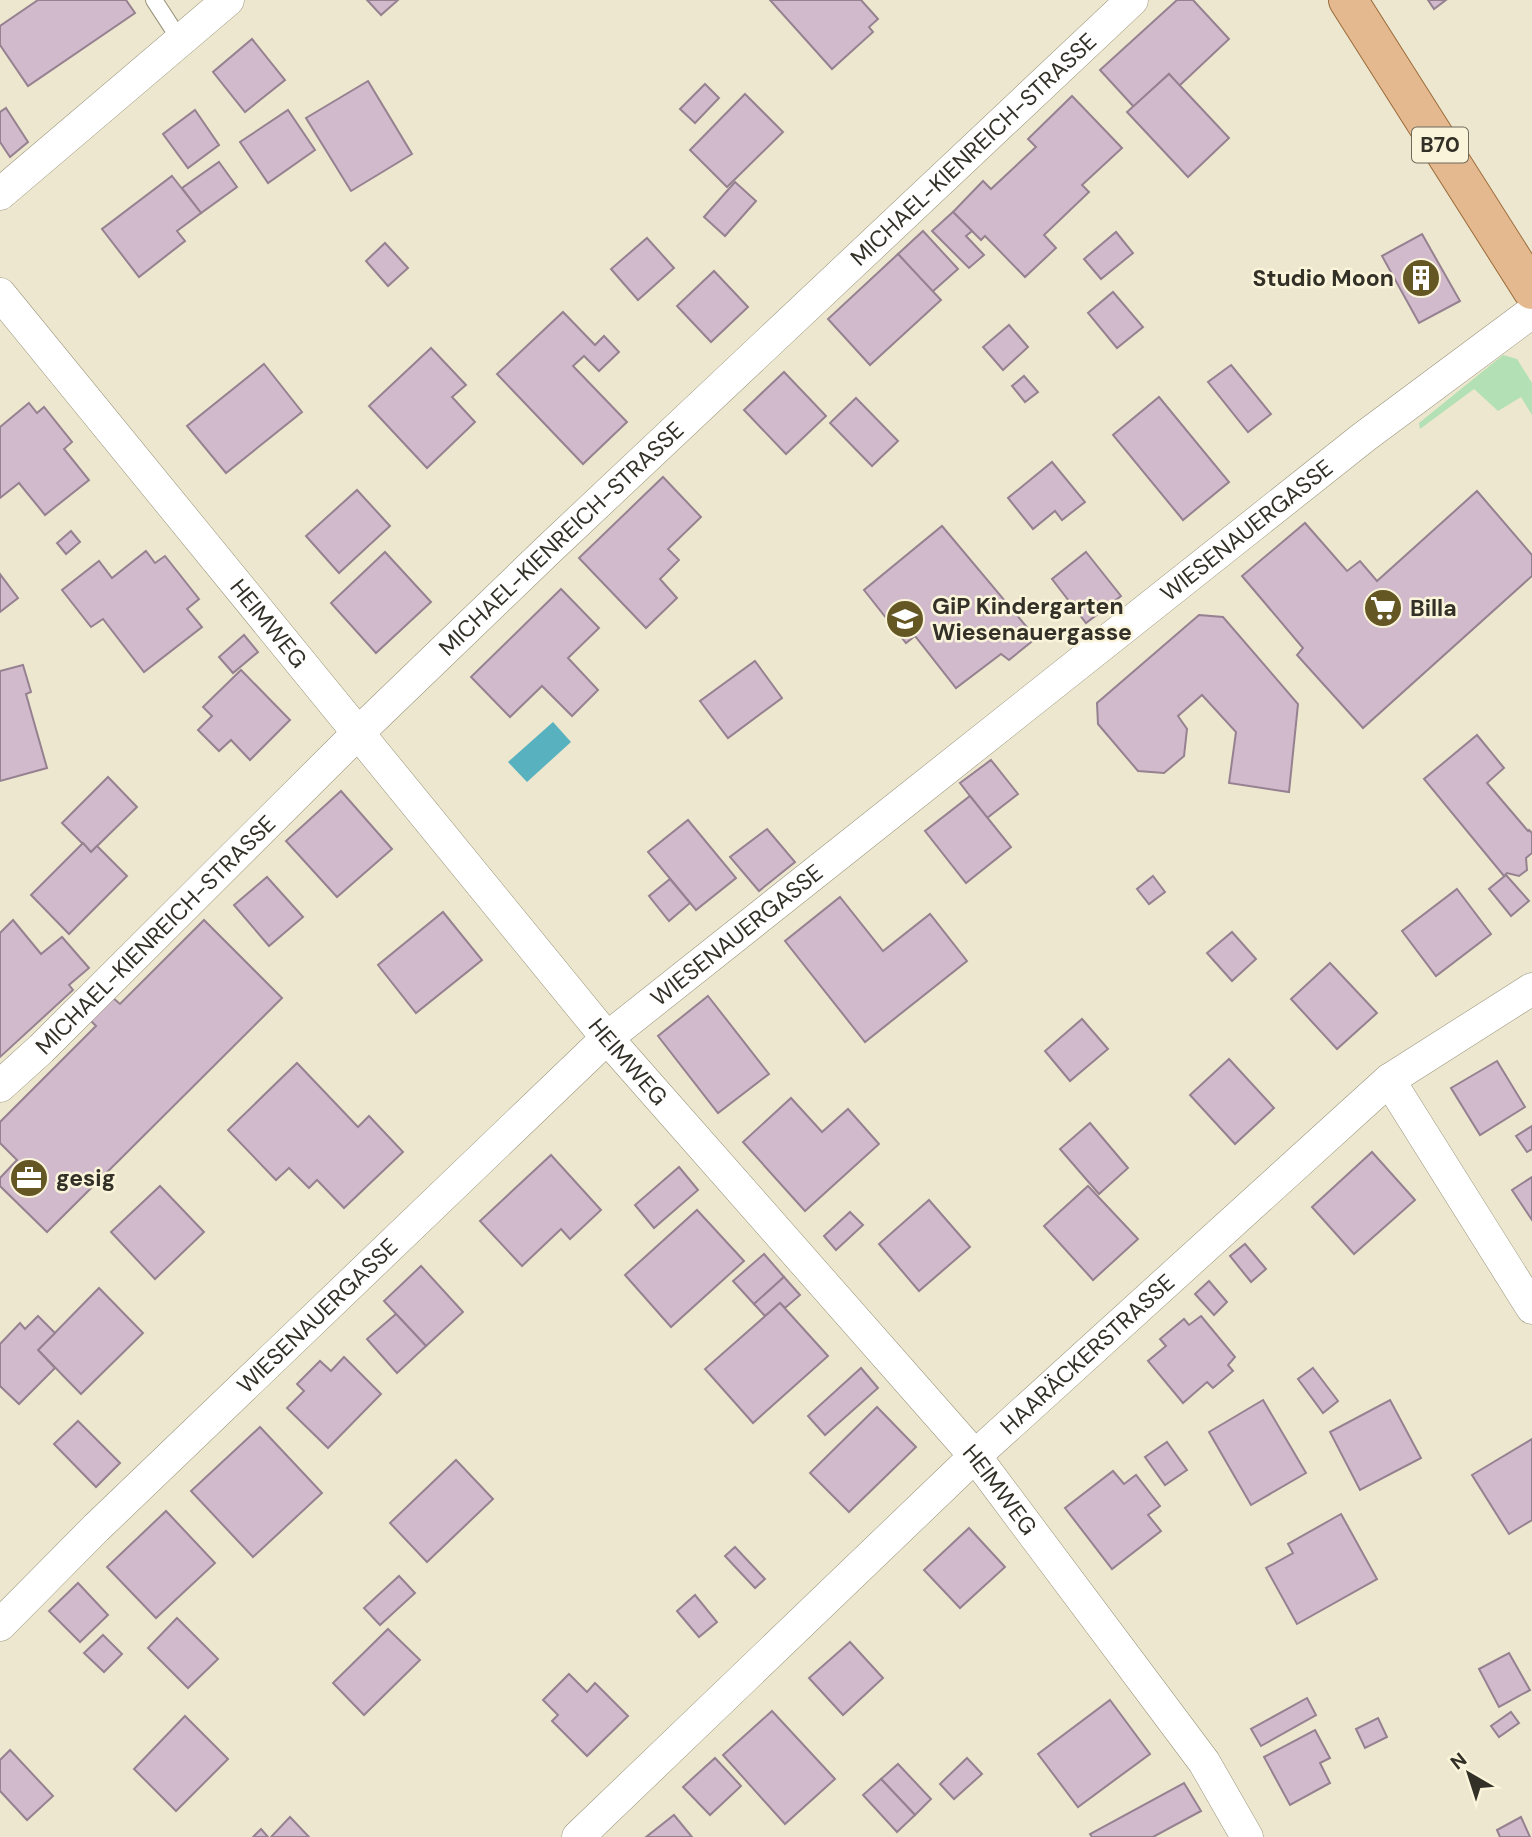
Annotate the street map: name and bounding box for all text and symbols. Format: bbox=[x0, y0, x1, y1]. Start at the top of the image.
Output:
street label: MICHAEL-KIENREICH-STRASSE bbox=[844, 26, 1103, 272]
road number: B70 bbox=[1412, 128, 1468, 162]
building icon: Studio Moon bbox=[1400, 257, 1442, 299]
place label: Studio Moon bbox=[1253, 263, 1394, 293]
street label: MICHAEL-KIENREICH-STRASSE bbox=[432, 415, 690, 662]
street label: WIESENAUERGASSE bbox=[1154, 453, 1339, 608]
street label: HEIMWEG bbox=[224, 573, 314, 674]
supermarket icon: Billa bbox=[1362, 587, 1404, 629]
place label: GiP Kindergarten Wiesenauergasse bbox=[932, 591, 1132, 647]
place label: Billa bbox=[1410, 593, 1457, 623]
school or university icon: GiP Kindergarten Wiesenauergasse bbox=[884, 598, 926, 640]
street label: MICHAEL-KIENREICH-STRASSE bbox=[29, 809, 282, 1061]
street label: WIESENAUERGASSE bbox=[644, 858, 829, 1013]
street label: HEIMWEG bbox=[582, 1012, 674, 1112]
office icon: gesig bbox=[8, 1157, 50, 1199]
place label: gesig bbox=[56, 1163, 115, 1193]
street label: WIESENAUERGASSE bbox=[230, 1232, 404, 1400]
street label: HAARÄCKERSTRASSE bbox=[994, 1267, 1181, 1441]
street label: HEIMWEG bbox=[956, 1438, 1044, 1541]
north arrow bbox=[1434, 1739, 1504, 1809]
text: N bbox=[1445, 1747, 1472, 1775]

